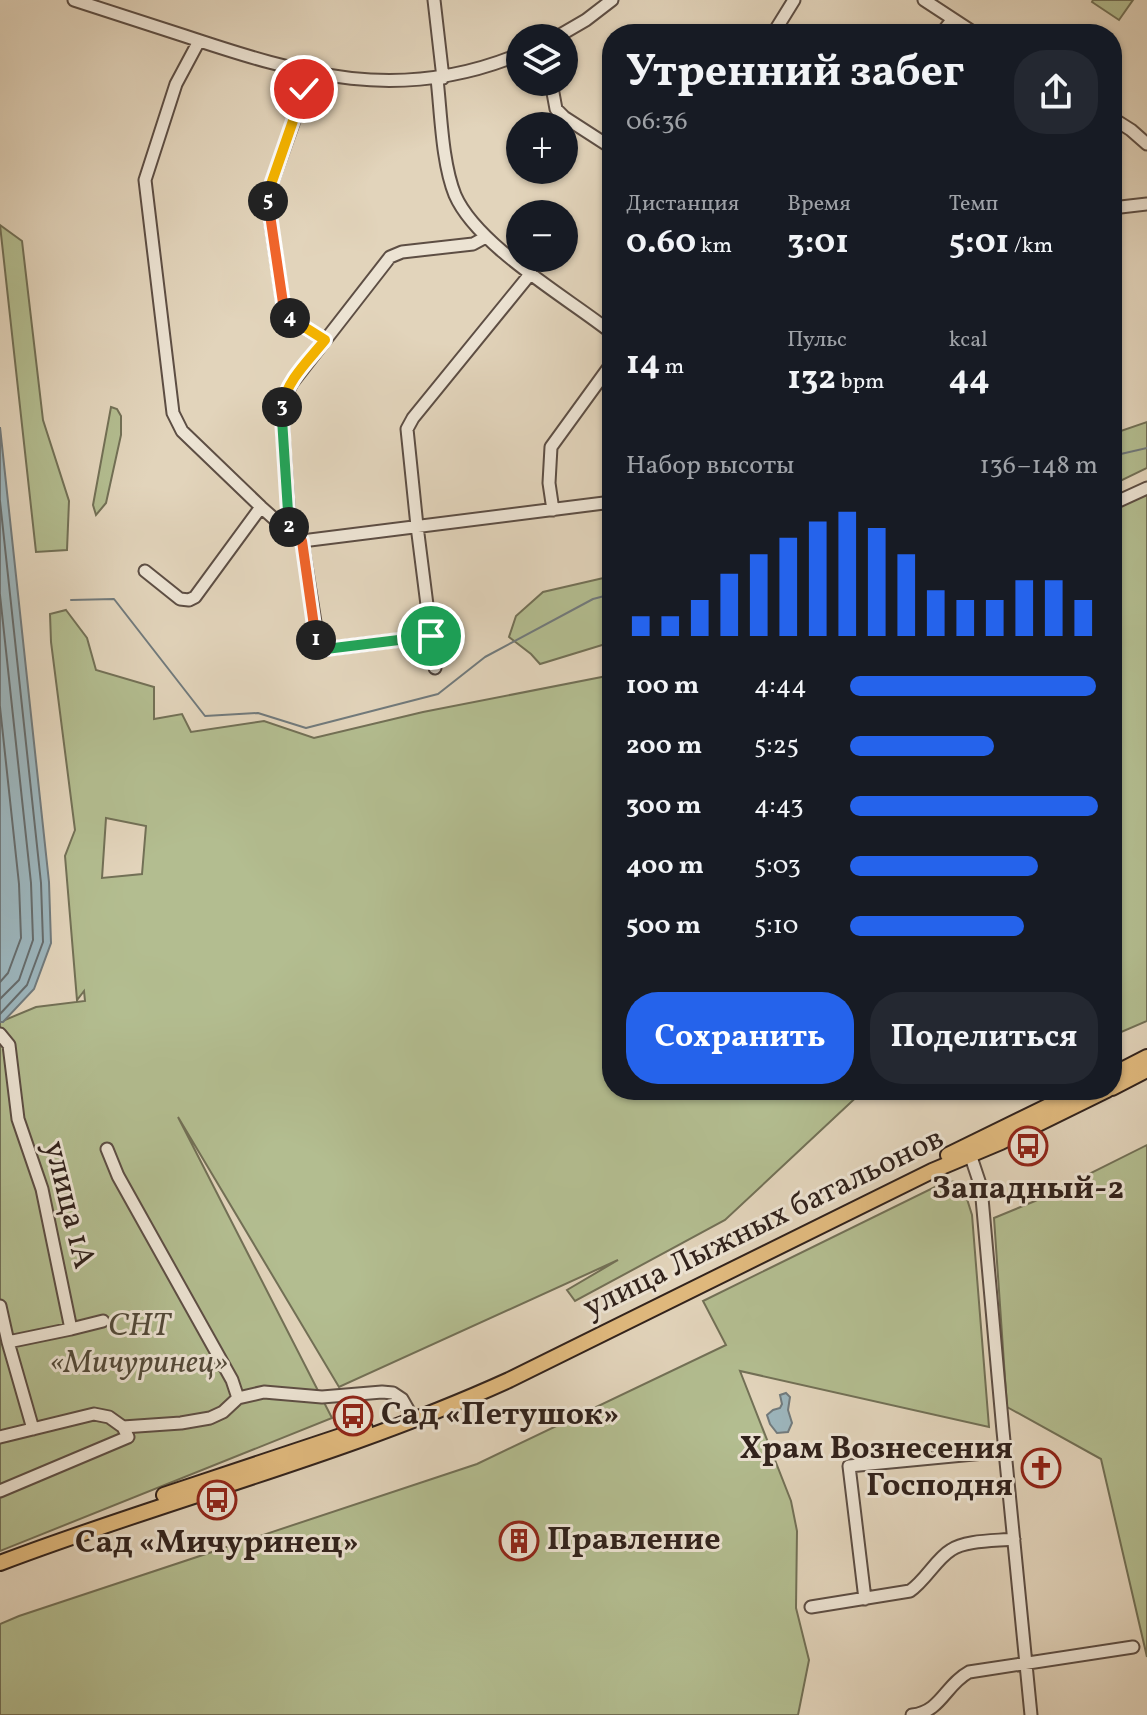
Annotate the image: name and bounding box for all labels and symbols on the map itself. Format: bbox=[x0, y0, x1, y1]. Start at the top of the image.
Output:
pin bbox=[270, 55, 338, 123]
pin: 5 bbox=[248, 181, 288, 221]
pin: 4 bbox=[270, 298, 310, 338]
pin: 3 bbox=[262, 387, 302, 427]
pin: 2 bbox=[269, 507, 309, 547]
pin bbox=[397, 602, 465, 670]
pin: 1 bbox=[296, 620, 336, 660]
street label: улица Лыжных батальонов bbox=[576, 1117, 952, 1331]
bus stop icon: Западный-2 bbox=[1007, 1125, 1049, 1167]
street label: улица 1А bbox=[31, 1136, 105, 1274]
place label: Западный-2 bbox=[932, 1168, 1124, 1212]
park label: СНТ «Мичуринец» bbox=[50, 1305, 228, 1386]
place label: Сад «Петушок» bbox=[381, 1394, 619, 1438]
bus stop icon: Сад «Петушок» bbox=[332, 1395, 374, 1437]
place label: Храм Вознесения Господня bbox=[739, 1428, 1013, 1509]
church icon: Храм Вознесения Господня bbox=[1020, 1447, 1062, 1489]
bus stop icon: Сад «Мичуринец» bbox=[196, 1479, 238, 1521]
place label: Правление bbox=[547, 1519, 721, 1563]
building icon: Правление bbox=[498, 1520, 540, 1562]
place label: Сад «Мичуринец» bbox=[75, 1522, 359, 1566]

